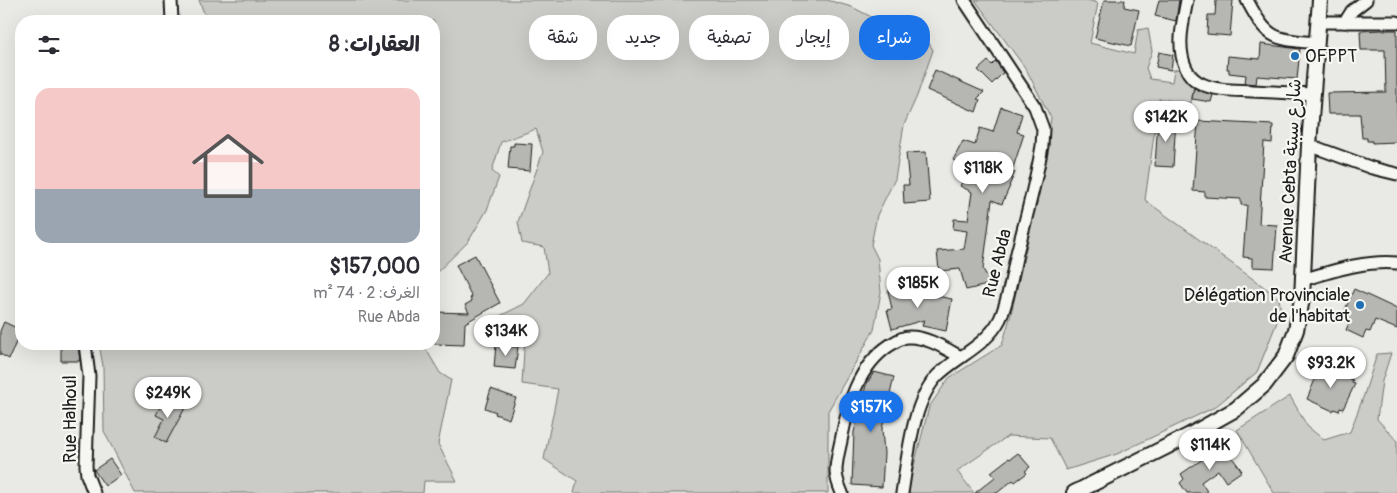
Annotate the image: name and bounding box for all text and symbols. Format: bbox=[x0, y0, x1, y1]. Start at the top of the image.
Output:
chip: شقة bbox=[529, 15, 597, 60]
chip: جديد bbox=[607, 15, 679, 60]
chip: تصفية bbox=[689, 15, 769, 60]
chip: إيجار bbox=[779, 15, 849, 60]
chip: شراء bbox=[859, 15, 930, 60]
icon: filters bbox=[35, 31, 63, 59]
text: العقارات: 8 bbox=[329, 31, 420, 58]
place label: OFPPT bbox=[1305, 45, 1357, 68]
marker: OFPPT bbox=[1289, 50, 1301, 62]
street label: Avenue Cebta شارع سبتة bbox=[1274, 78, 1307, 264]
pin: $142K bbox=[1131, 100, 1201, 143]
text: $142K bbox=[1145, 107, 1187, 127]
icon: home bbox=[183, 121, 273, 211]
pin: $118K bbox=[948, 152, 1018, 194]
text: $118K bbox=[964, 158, 1002, 178]
street label: Rue Abda bbox=[978, 226, 1017, 300]
text: $157,000 bbox=[330, 253, 420, 280]
pin: $185K bbox=[883, 266, 953, 309]
text: $185K bbox=[897, 273, 939, 293]
text: الغرف: 2 · 74 m² bbox=[313, 283, 420, 303]
place label: Délégation Provinciale de l'habitat bbox=[1184, 284, 1351, 328]
marker: Délégation Provinciale de l'habitat bbox=[1354, 299, 1366, 311]
text: Rue Abda bbox=[358, 307, 420, 327]
pin: $134K bbox=[471, 314, 541, 357]
text: $134K bbox=[485, 321, 527, 341]
pin: $93.2K bbox=[1290, 346, 1372, 389]
text: $93.2K bbox=[1307, 353, 1355, 373]
street label: Rue Halhoul bbox=[59, 375, 82, 463]
pin: $249K bbox=[133, 376, 203, 419]
text: $249K bbox=[146, 383, 190, 403]
pin: $157K bbox=[836, 390, 906, 433]
text: $157K bbox=[850, 397, 892, 417]
pin: $114K bbox=[1175, 428, 1245, 471]
text: $114K bbox=[1190, 435, 1230, 455]

